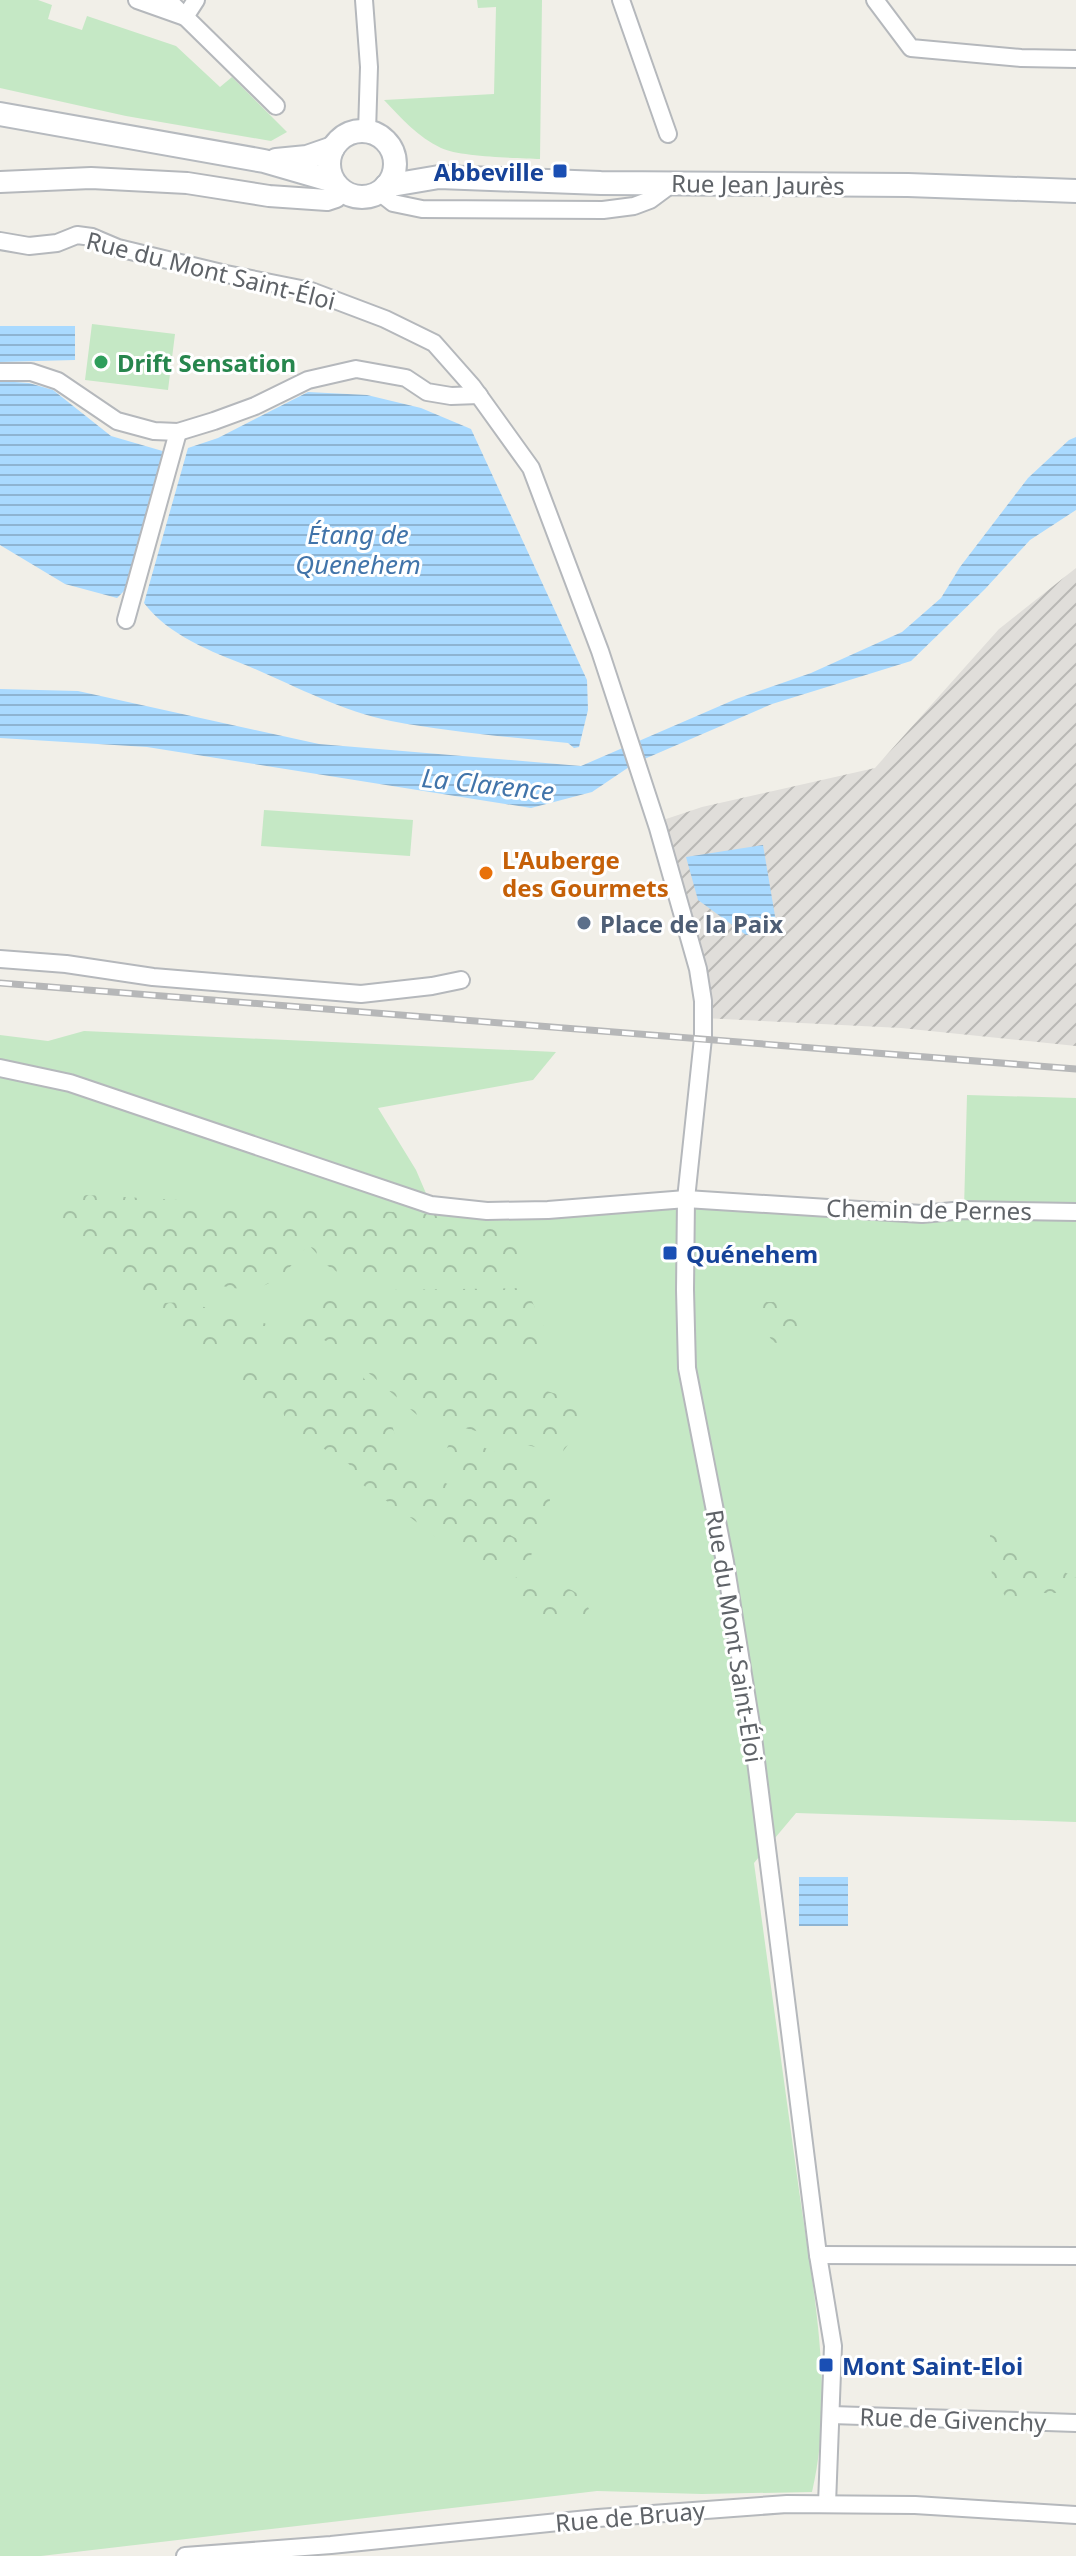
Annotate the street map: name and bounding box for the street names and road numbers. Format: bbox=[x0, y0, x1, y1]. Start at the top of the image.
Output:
street label: Rue Jean Jaurès bbox=[671, 166, 845, 202]
street label: Rue du Mont Saint-Éloi bbox=[83, 223, 339, 317]
street label: Chemin de Pernes bbox=[826, 1191, 1032, 1227]
street label: Rue du Mont Saint-Éloi bbox=[699, 1507, 771, 1765]
street label: Rue de Givenchy bbox=[859, 2399, 1048, 2439]
street label: Rue de Bruay bbox=[554, 2493, 707, 2539]

